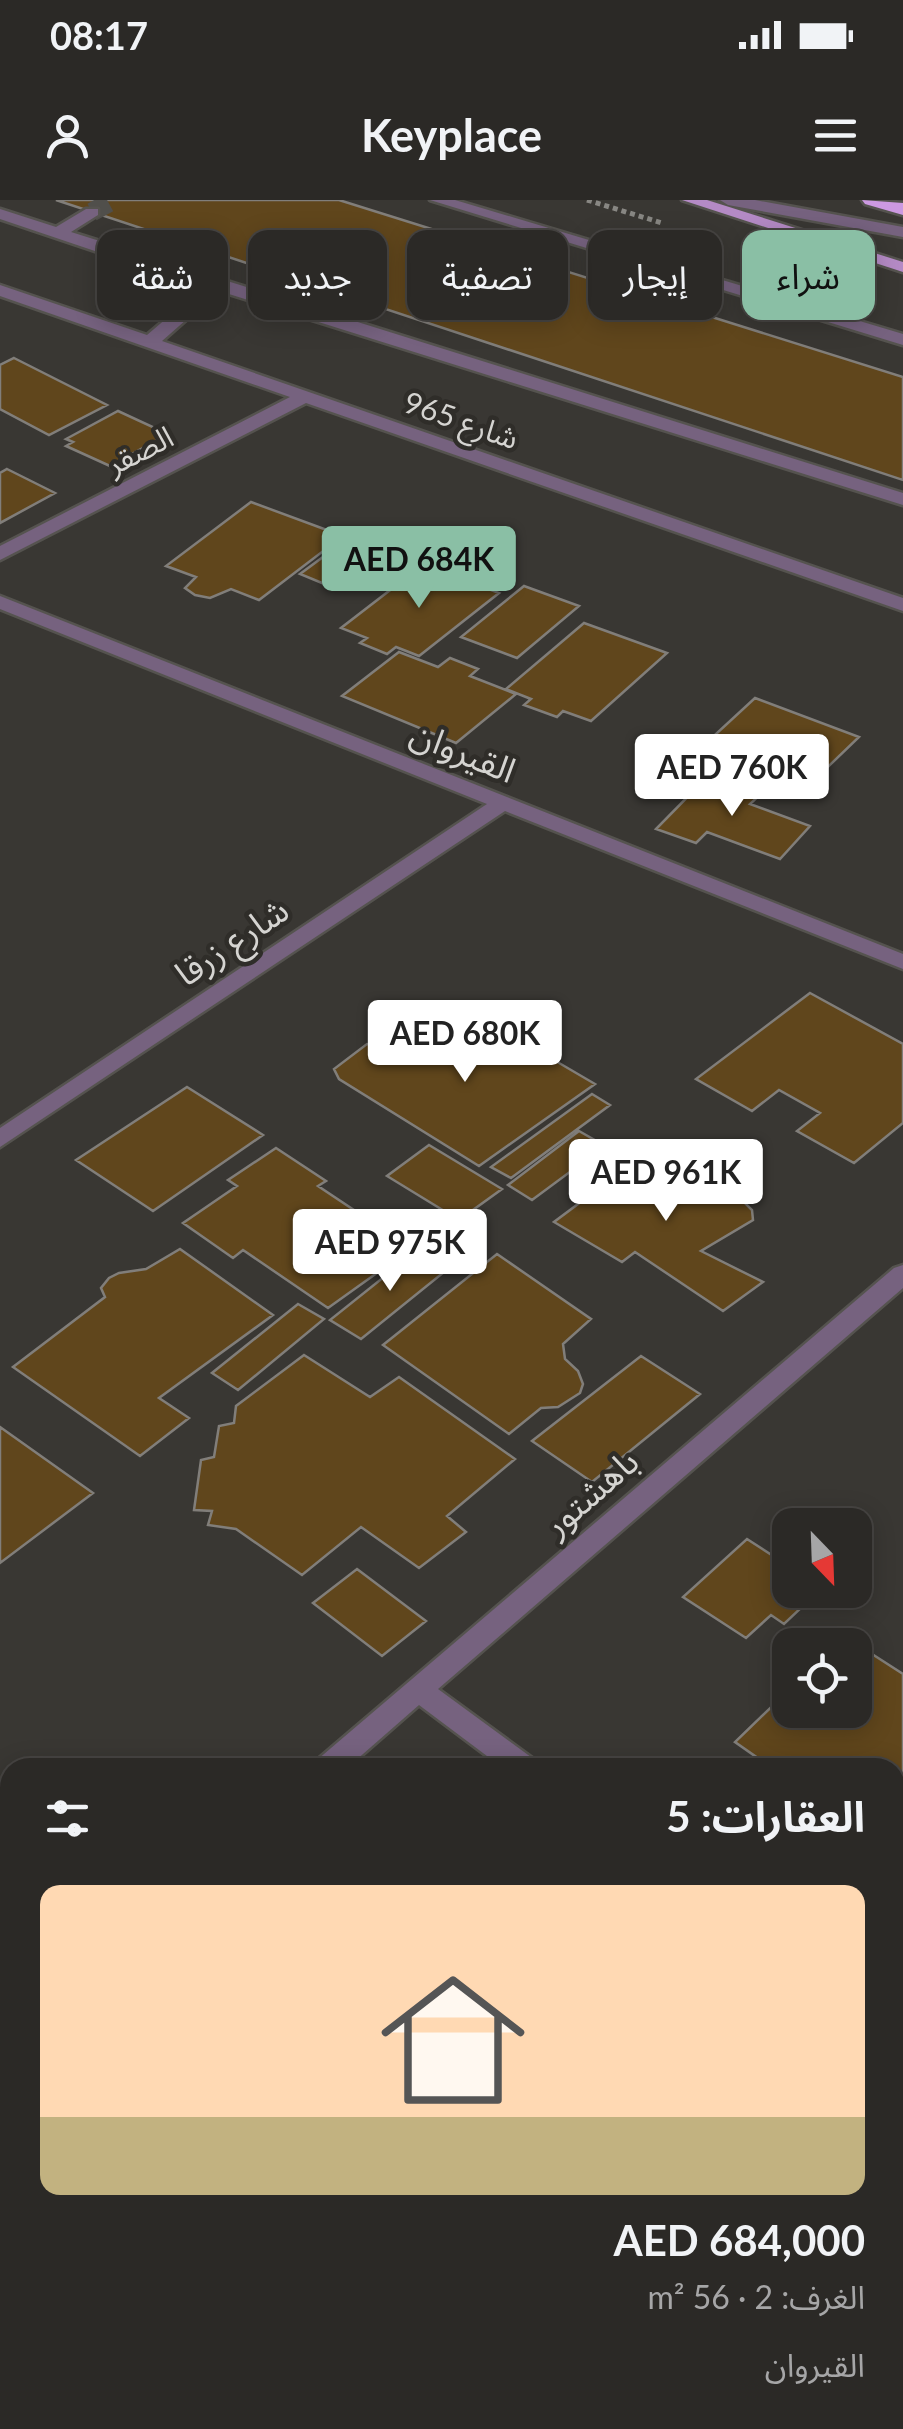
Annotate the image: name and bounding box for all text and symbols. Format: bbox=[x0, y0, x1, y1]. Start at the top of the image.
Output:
text: 08:17 bbox=[50, 12, 148, 58]
icon: person bbox=[40, 108, 95, 163]
text: Keyplace bbox=[361, 108, 542, 162]
icon: menu bbox=[808, 108, 863, 163]
chip: شقة bbox=[97, 230, 228, 320]
chip: جديد bbox=[248, 230, 387, 320]
chip: تصفية bbox=[407, 230, 568, 320]
chip: إيجار bbox=[588, 230, 722, 320]
chip: شراء bbox=[742, 230, 875, 320]
street label: شارع 965 bbox=[398, 383, 523, 461]
street label: الصقر bbox=[99, 417, 179, 483]
pin: AED 684K bbox=[316, 526, 522, 611]
text: AED 684K bbox=[344, 539, 494, 578]
street label: القيروان bbox=[405, 710, 522, 791]
pin: AED 760K bbox=[629, 734, 835, 819]
text: AED 760K bbox=[657, 747, 807, 786]
street label: شارع زرقا bbox=[166, 887, 299, 999]
pin: AED 680K bbox=[362, 1000, 568, 1085]
text: AED 680K bbox=[390, 1013, 540, 1052]
pin: AED 961K bbox=[563, 1139, 769, 1224]
text: AED 961K bbox=[591, 1152, 741, 1191]
pin: AED 975K bbox=[287, 1209, 493, 1294]
text: AED 975K bbox=[315, 1222, 465, 1261]
street label: باهشتور bbox=[533, 1439, 647, 1546]
north arrow bbox=[772, 1508, 872, 1608]
map controls bbox=[772, 1508, 872, 1728]
button: locate bbox=[772, 1628, 872, 1728]
icon: filters bbox=[40, 1791, 95, 1846]
text: العقارات: 5 bbox=[666, 1791, 865, 1841]
icon: home bbox=[363, 1950, 543, 2130]
text: AED 684,000 bbox=[614, 2215, 865, 2265]
text: الغرف: 2 · 56 m² bbox=[647, 2277, 865, 2316]
text: القيروان bbox=[765, 2345, 865, 2384]

